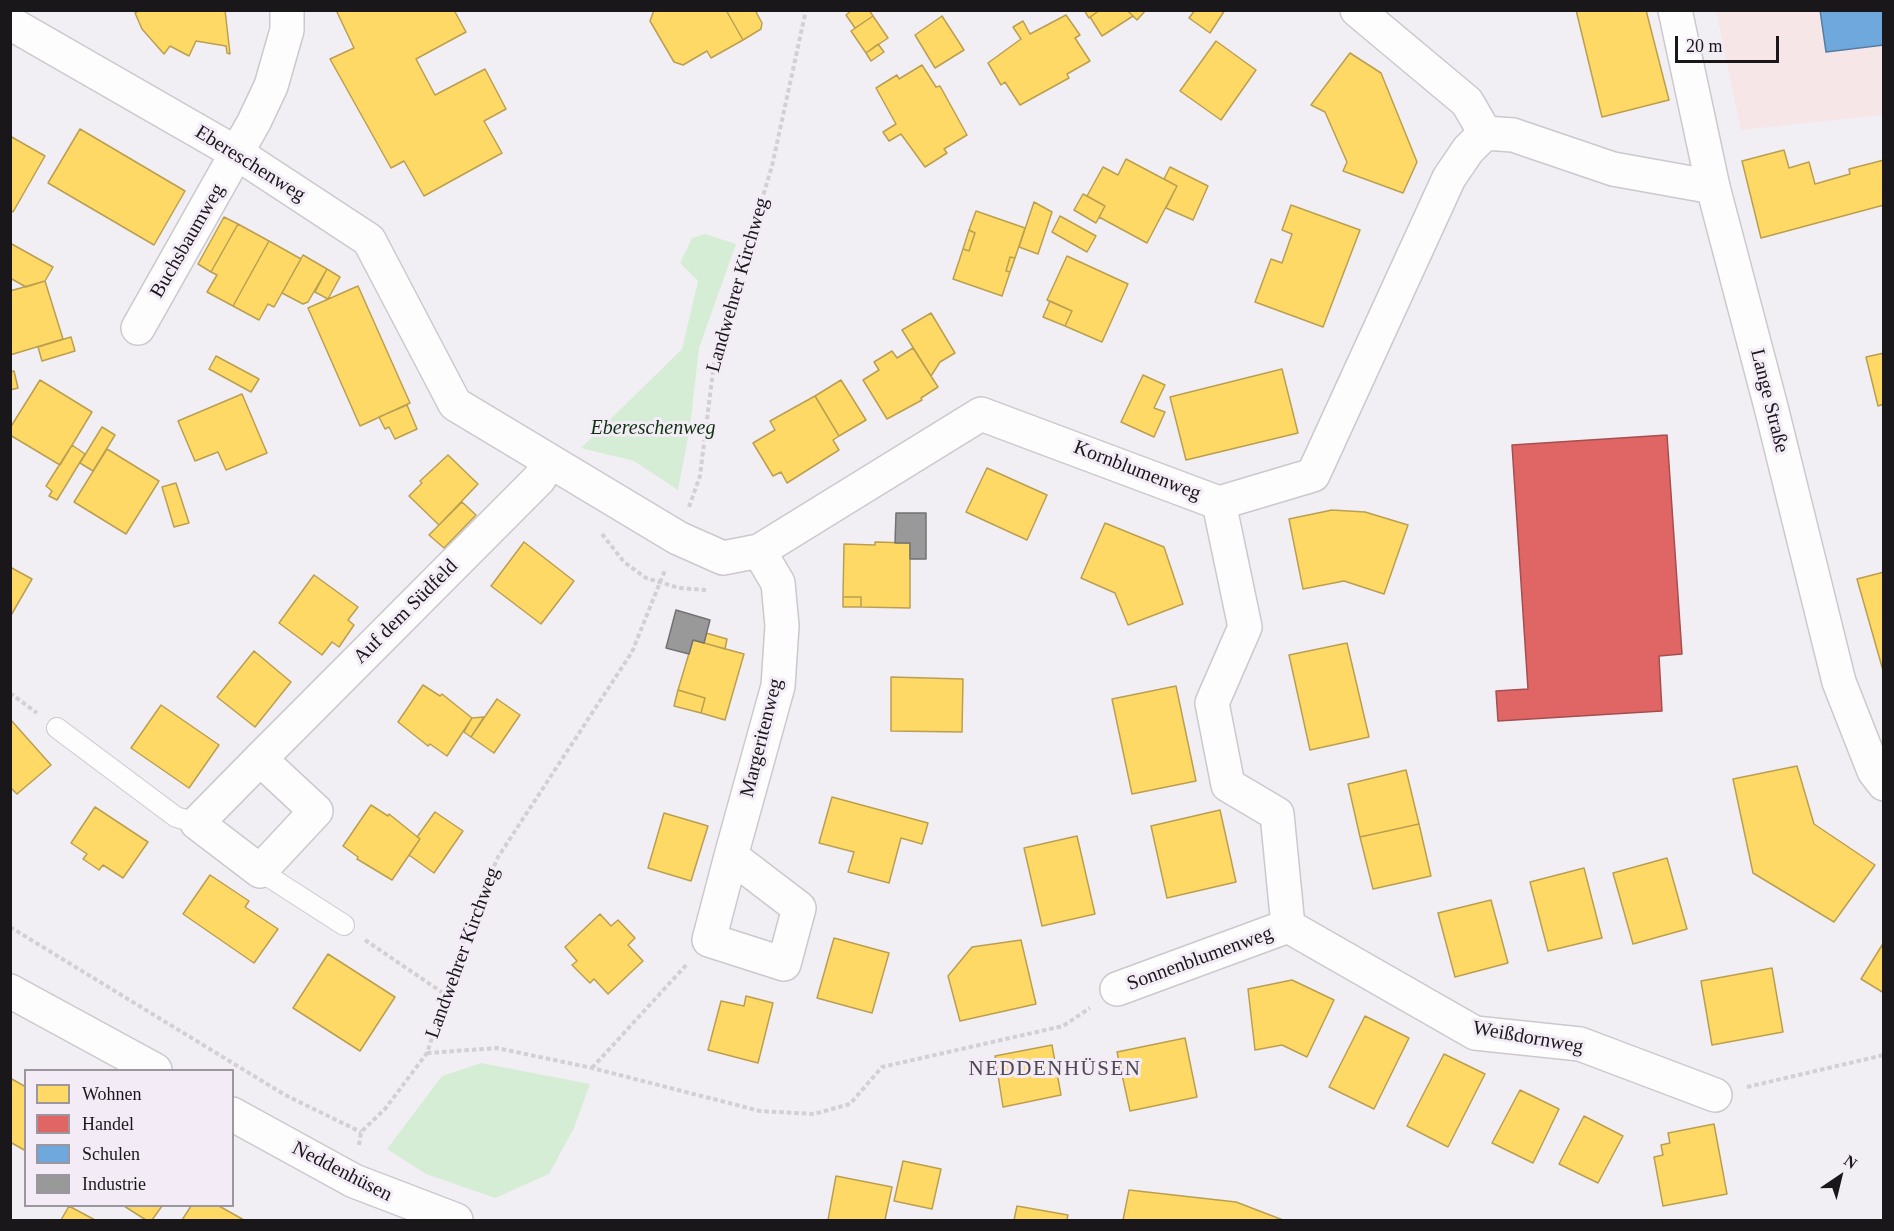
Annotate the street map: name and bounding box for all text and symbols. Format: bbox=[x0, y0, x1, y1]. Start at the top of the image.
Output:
scale bar bbox=[1678, 24, 1782, 62]
text: 20 m bbox=[1686, 36, 1723, 56]
street label: Ebereschenweg bbox=[190, 121, 310, 207]
street label: Buchsbaumweg bbox=[146, 180, 230, 302]
street label: Landwehrer Kirchweg bbox=[702, 195, 774, 375]
street label: Lange Straße bbox=[1745, 347, 1793, 455]
park label: Ebereschenweg bbox=[591, 417, 715, 441]
street label: Kornblumenweg bbox=[1070, 436, 1204, 506]
street label: Auf dem Südfeld bbox=[349, 555, 463, 669]
street label: Margeritenweg bbox=[736, 676, 788, 800]
street label: Landwehrer Kirchweg bbox=[421, 864, 505, 1042]
street label: Sonnenblumenweg bbox=[1124, 922, 1276, 996]
street label: Weißdornweg bbox=[1471, 1016, 1585, 1060]
district label: NEDDENHÜSEN bbox=[969, 1056, 1141, 1082]
legend bbox=[24, 1069, 234, 1207]
text: Wohnen bbox=[82, 1084, 142, 1104]
text: Handel bbox=[82, 1114, 134, 1134]
street label: Neddenhüsen bbox=[288, 1137, 396, 1207]
text: Schulen bbox=[82, 1144, 140, 1164]
north arrow bbox=[1810, 1147, 1870, 1207]
text: N bbox=[1841, 1152, 1860, 1172]
text: Industrie bbox=[82, 1174, 146, 1194]

